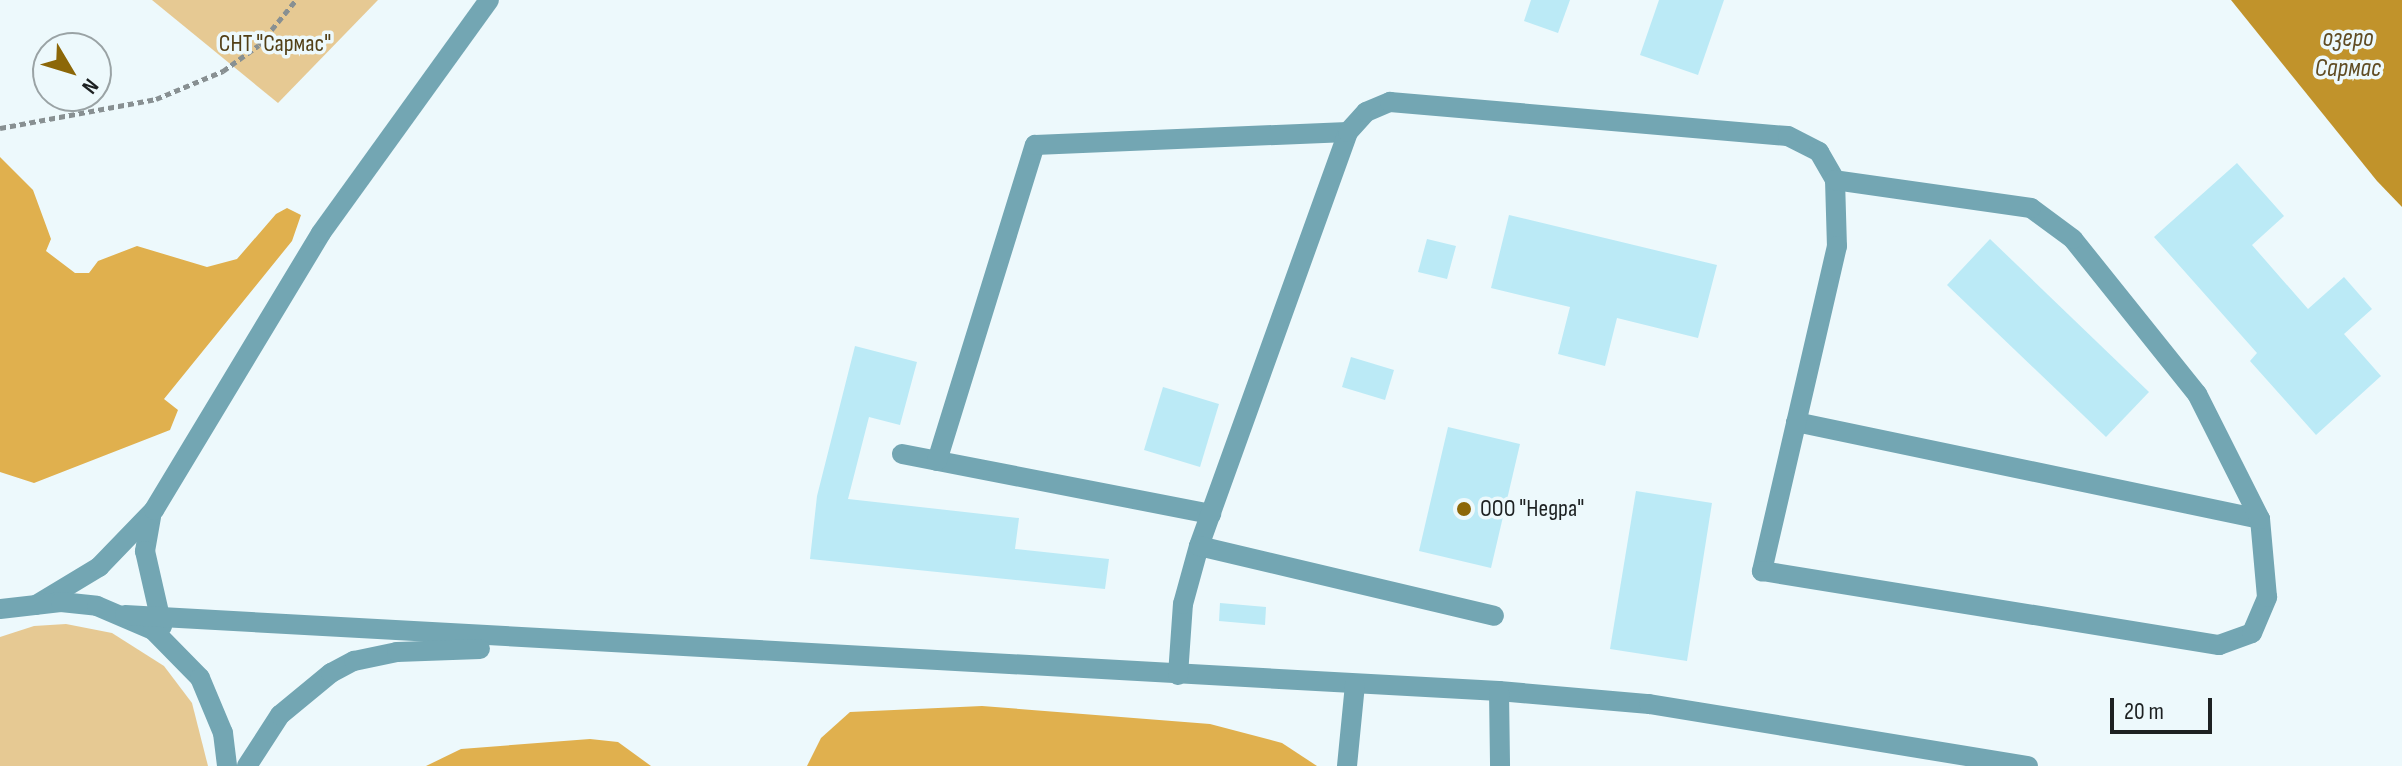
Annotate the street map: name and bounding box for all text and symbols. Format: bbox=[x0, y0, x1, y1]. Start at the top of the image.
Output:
water label: озеро Сармас bbox=[2315, 23, 2381, 84]
park label: СНТ "Сармас" bbox=[219, 30, 331, 58]
north arrow bbox=[32, 32, 112, 112]
text: N bbox=[75, 73, 104, 99]
place label: ООО "Недра" bbox=[1480, 495, 1584, 523]
marker: ООО "Недра" bbox=[1455, 500, 1473, 518]
scale bar bbox=[2114, 682, 2216, 732]
text: 20 m bbox=[2124, 697, 2164, 726]

